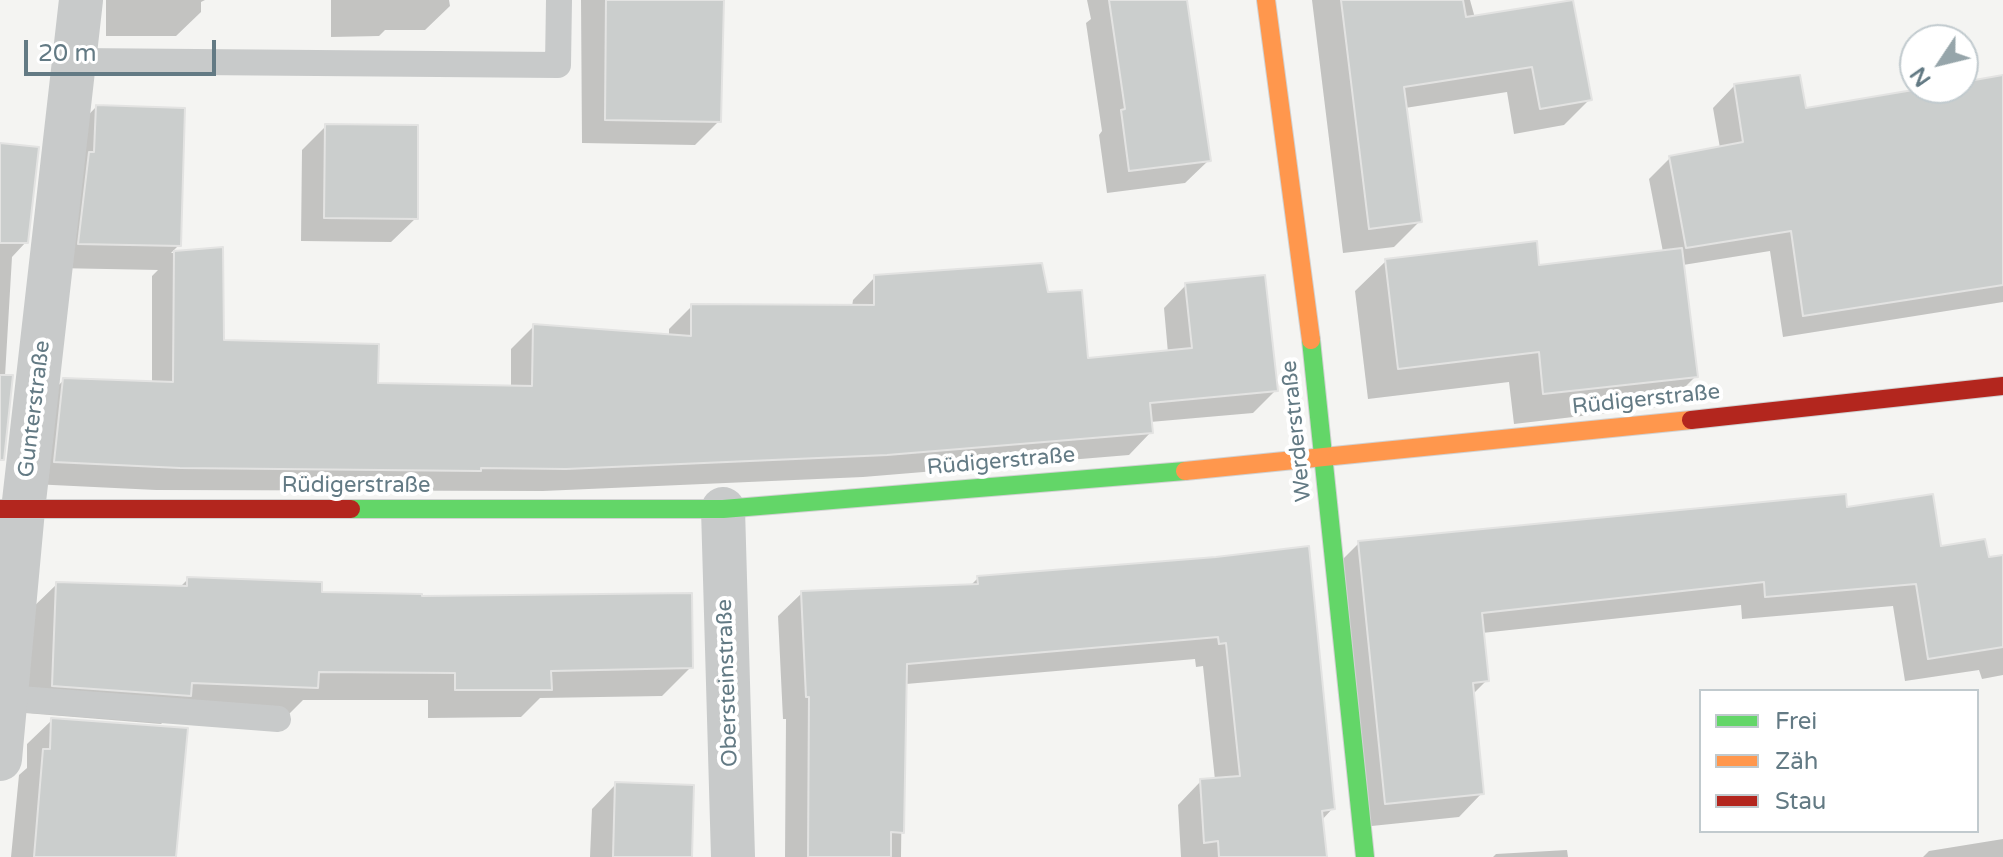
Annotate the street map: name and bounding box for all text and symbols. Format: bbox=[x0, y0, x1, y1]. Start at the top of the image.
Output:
scale bar bbox=[28, 24, 220, 74]
north arrow bbox=[1899, 24, 1979, 104]
text: 20 m bbox=[38, 39, 96, 68]
text: N bbox=[1905, 62, 1937, 91]
street label: Gunterstraße bbox=[14, 339, 56, 479]
street label: Werderstraße bbox=[1276, 359, 1318, 503]
street label: Rüdigerstraße bbox=[1571, 379, 1721, 421]
street label: Rüdigerstraße bbox=[926, 442, 1076, 482]
street label: Rüdigerstraße bbox=[282, 473, 430, 499]
street label: Obersteinstraße bbox=[712, 599, 744, 767]
legend bbox=[1699, 689, 1979, 833]
text: Frei bbox=[1775, 707, 1817, 736]
text: Zäh bbox=[1775, 747, 1818, 776]
text: Stau bbox=[1775, 787, 1826, 816]

